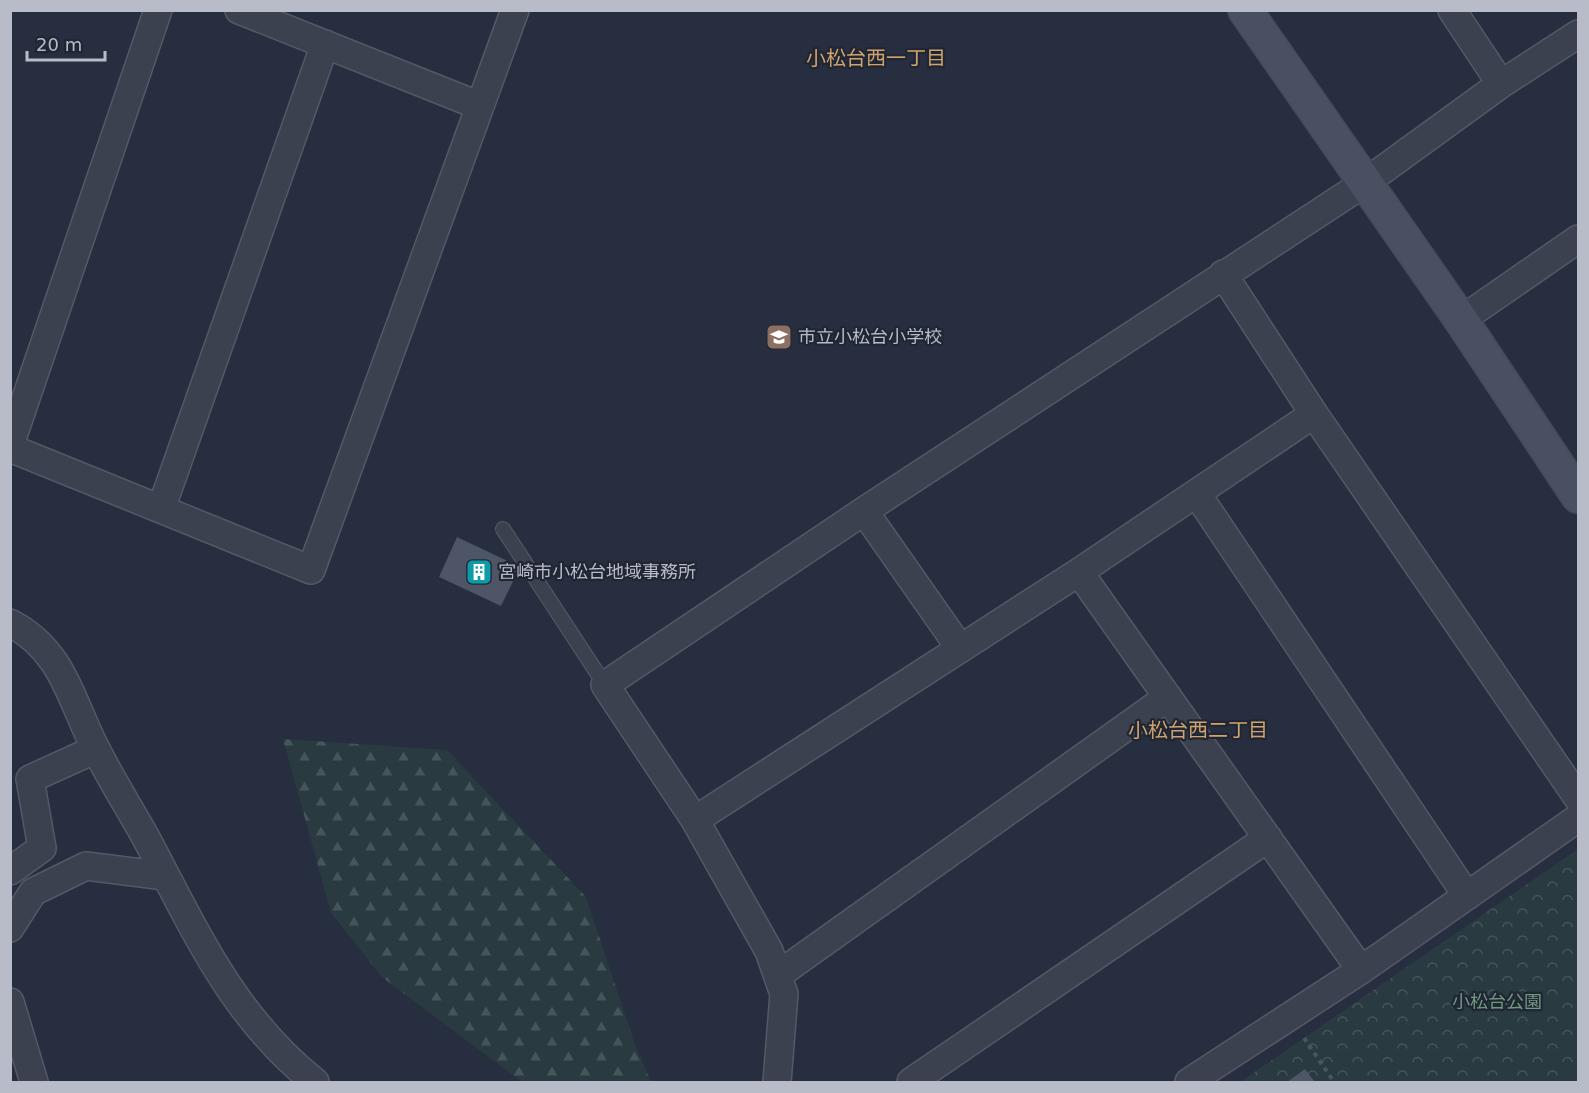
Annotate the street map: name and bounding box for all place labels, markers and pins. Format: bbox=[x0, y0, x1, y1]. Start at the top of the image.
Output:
school or university icon: 市立小松台小学校 bbox=[764, 322, 794, 352]
place label: 市立小松台小学校 bbox=[798, 326, 942, 347]
building icon: 宮崎市小松台地域事務所 bbox=[464, 557, 494, 587]
place label: 宮崎市小松台地域事務所 bbox=[498, 561, 696, 582]

